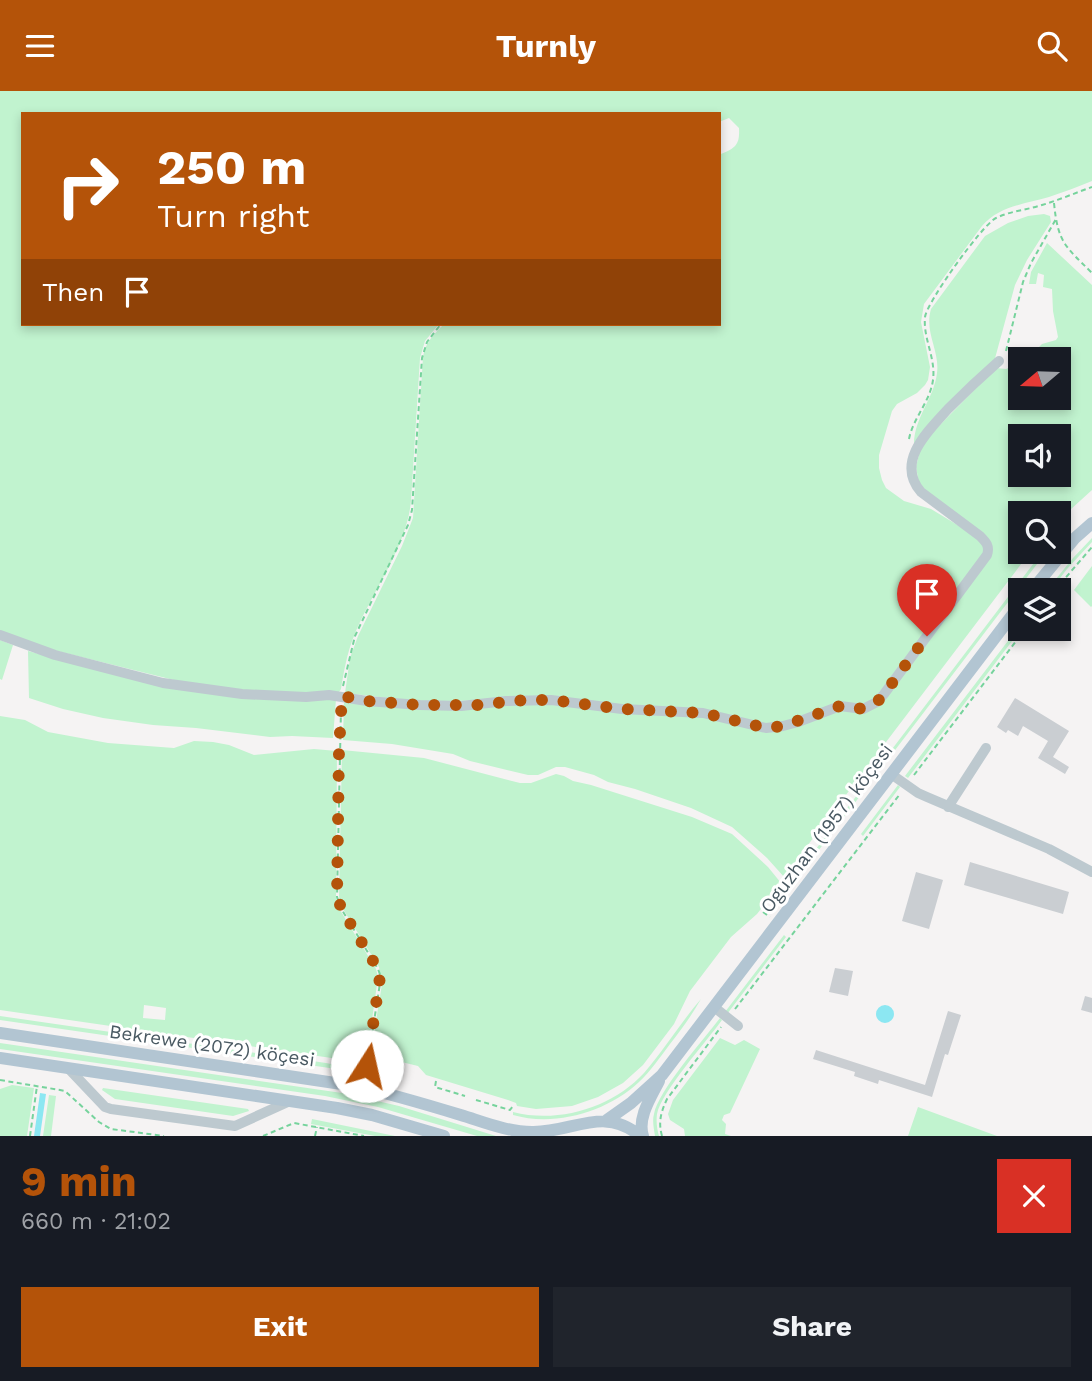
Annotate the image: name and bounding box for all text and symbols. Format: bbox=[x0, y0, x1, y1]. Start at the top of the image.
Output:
icon: menu bbox=[21, 27, 59, 65]
text: Turnly bbox=[496, 27, 596, 65]
icon: search bbox=[1033, 27, 1071, 65]
text: 250 m bbox=[157, 138, 306, 196]
icon: right bbox=[42, 140, 133, 231]
text: Turn right bbox=[157, 197, 309, 235]
icon: arrive bbox=[118, 273, 156, 311]
text: Then bbox=[42, 277, 104, 307]
north arrow bbox=[1008, 347, 1071, 409]
map controls bbox=[1008, 347, 1071, 641]
button: sound bbox=[1008, 424, 1071, 487]
button: search bbox=[1008, 501, 1071, 564]
pin bbox=[897, 564, 957, 636]
icon: arrive bbox=[908, 575, 946, 613]
button: layers bbox=[1008, 578, 1071, 641]
street label: Oguzhan (1957) köçesi bbox=[755, 739, 897, 917]
street label: Bekrewe (2072) köçesi bbox=[108, 1020, 316, 1071]
position arrow bbox=[330, 1029, 404, 1103]
text: 9 min bbox=[21, 1157, 137, 1206]
button: close bbox=[997, 1159, 1071, 1233]
text: 660 m · 21:02 bbox=[21, 1208, 171, 1235]
button: Exit bbox=[21, 1287, 539, 1367]
button: Share bbox=[553, 1287, 1071, 1367]

